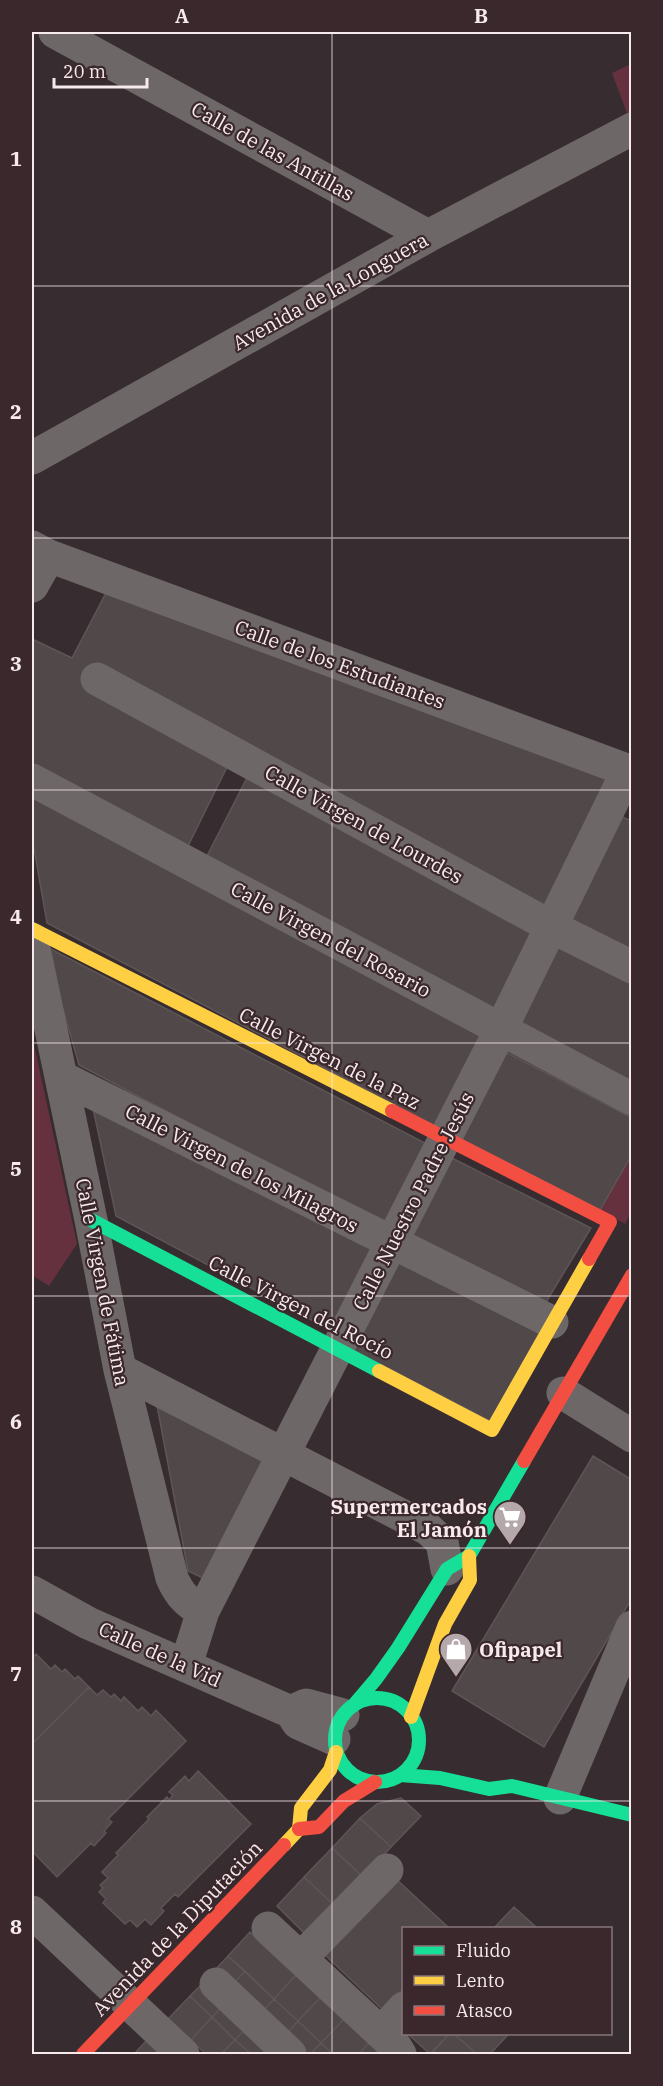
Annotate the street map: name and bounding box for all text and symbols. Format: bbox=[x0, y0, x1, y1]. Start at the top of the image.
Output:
text: A bbox=[175, 2, 189, 29]
text: B bbox=[474, 2, 488, 29]
scale bar bbox=[54, 51, 147, 89]
text: 20 m bbox=[63, 60, 106, 83]
street label: Calle de las Antillas bbox=[187, 95, 359, 207]
text: 1 bbox=[10, 145, 22, 172]
street label: Avenida de la Longuera bbox=[227, 226, 433, 356]
text: 2 bbox=[10, 398, 22, 425]
street label: Calle de los Estudiantes bbox=[231, 613, 449, 715]
text: 3 bbox=[10, 650, 22, 677]
street label: Calle Virgen de Lourdes bbox=[260, 758, 468, 890]
street label: Calle Virgen del Rosario bbox=[226, 875, 436, 1003]
text: 4 bbox=[10, 903, 22, 930]
street label: Calle Virgen de la Paz bbox=[235, 1000, 425, 1116]
street label: Calle Nuestro Padre Jesús bbox=[346, 1087, 480, 1315]
street label: Calle Virgen de los Milagros bbox=[121, 1097, 363, 1239]
text: 5 bbox=[10, 1155, 22, 1182]
street label: Calle Virgen de Fátima bbox=[70, 1176, 136, 1388]
street label: Calle Virgen del Rocío bbox=[204, 1249, 398, 1365]
text: 6 bbox=[10, 1408, 22, 1435]
place label: Supermercados El Jamón bbox=[330, 1493, 487, 1543]
supermarket icon: Supermercados El Jamón bbox=[492, 1499, 528, 1546]
street label: Calle de la Vid bbox=[94, 1615, 226, 1693]
shop icon: Ofipapel bbox=[438, 1631, 474, 1678]
place label: Ofipapel bbox=[479, 1636, 562, 1663]
text: 7 bbox=[10, 1660, 22, 1687]
street label: Avenida de la Diputación bbox=[86, 1834, 268, 2022]
text: 8 bbox=[10, 1913, 22, 1940]
legend bbox=[402, 1927, 612, 2035]
text: Fluido bbox=[456, 1939, 511, 1962]
text: Lento bbox=[456, 1969, 504, 1992]
text: Atasco bbox=[456, 1999, 512, 2022]

